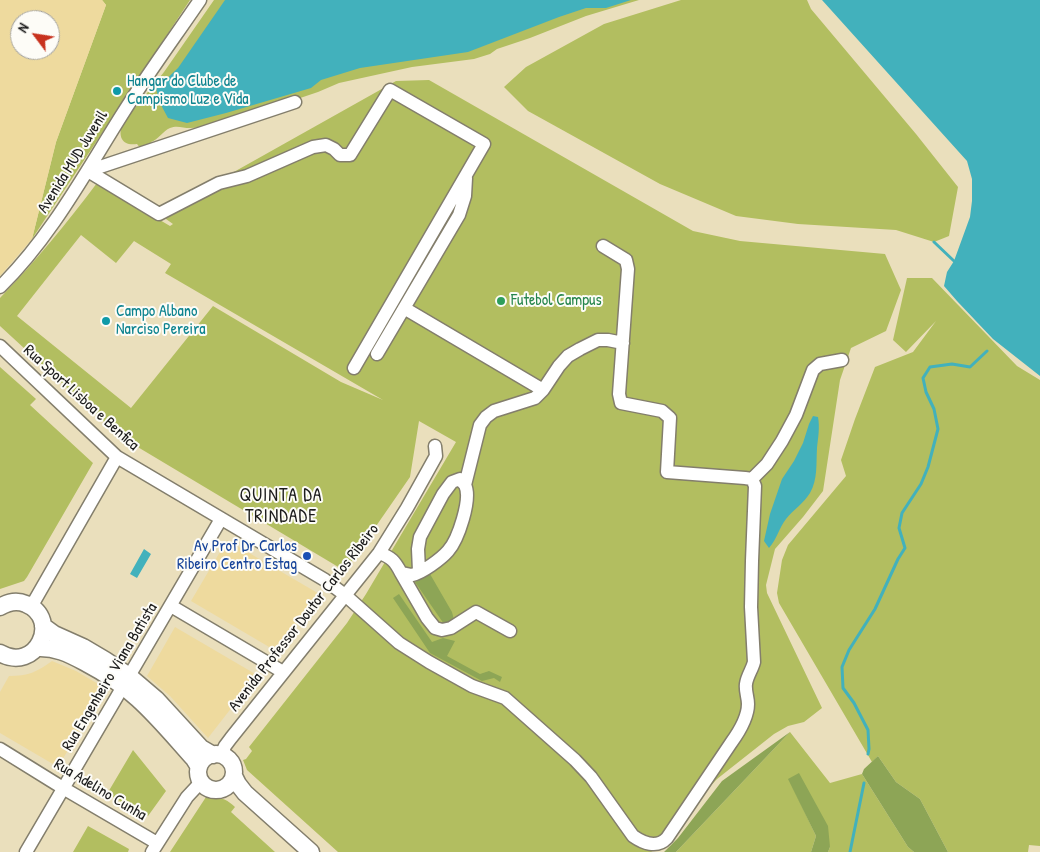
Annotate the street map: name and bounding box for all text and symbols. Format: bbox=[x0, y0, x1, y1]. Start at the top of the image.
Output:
north arrow bbox=[10, 10, 60, 60]
text: N bbox=[13, 19, 33, 36]
place label: Hangar do Clube de Campismo Luz e Vida bbox=[127, 72, 249, 110]
marker: Hangar do Clube de Campismo Luz e Vida bbox=[111, 85, 123, 97]
street label: Avenida MUD Juvenil bbox=[34, 107, 112, 217]
place label: Futebol Campus bbox=[511, 291, 602, 311]
marker: Futebol Campus bbox=[495, 295, 507, 307]
place label: Campo Albano Narciso Pereira bbox=[116, 302, 206, 340]
marker: Campo Albano Narciso Pereira bbox=[100, 315, 112, 327]
street label: Rua Sport Lisboa e Benfica bbox=[19, 341, 143, 455]
district label: QUINTA DA TRINDADE bbox=[238, 485, 324, 528]
street label: Avenida Professor Doutor Carlos Ribeiro bbox=[225, 520, 383, 716]
place label: Av Prof Dr Carlos Ribeiro Centro Estag bbox=[177, 537, 297, 575]
marker: Av Prof Dr Carlos Ribeiro Centro Estag bbox=[301, 550, 313, 562]
street label: Rua Engenheiro Viana Batista bbox=[58, 600, 162, 754]
street label: Rua Adelino Cunha bbox=[50, 755, 150, 825]

